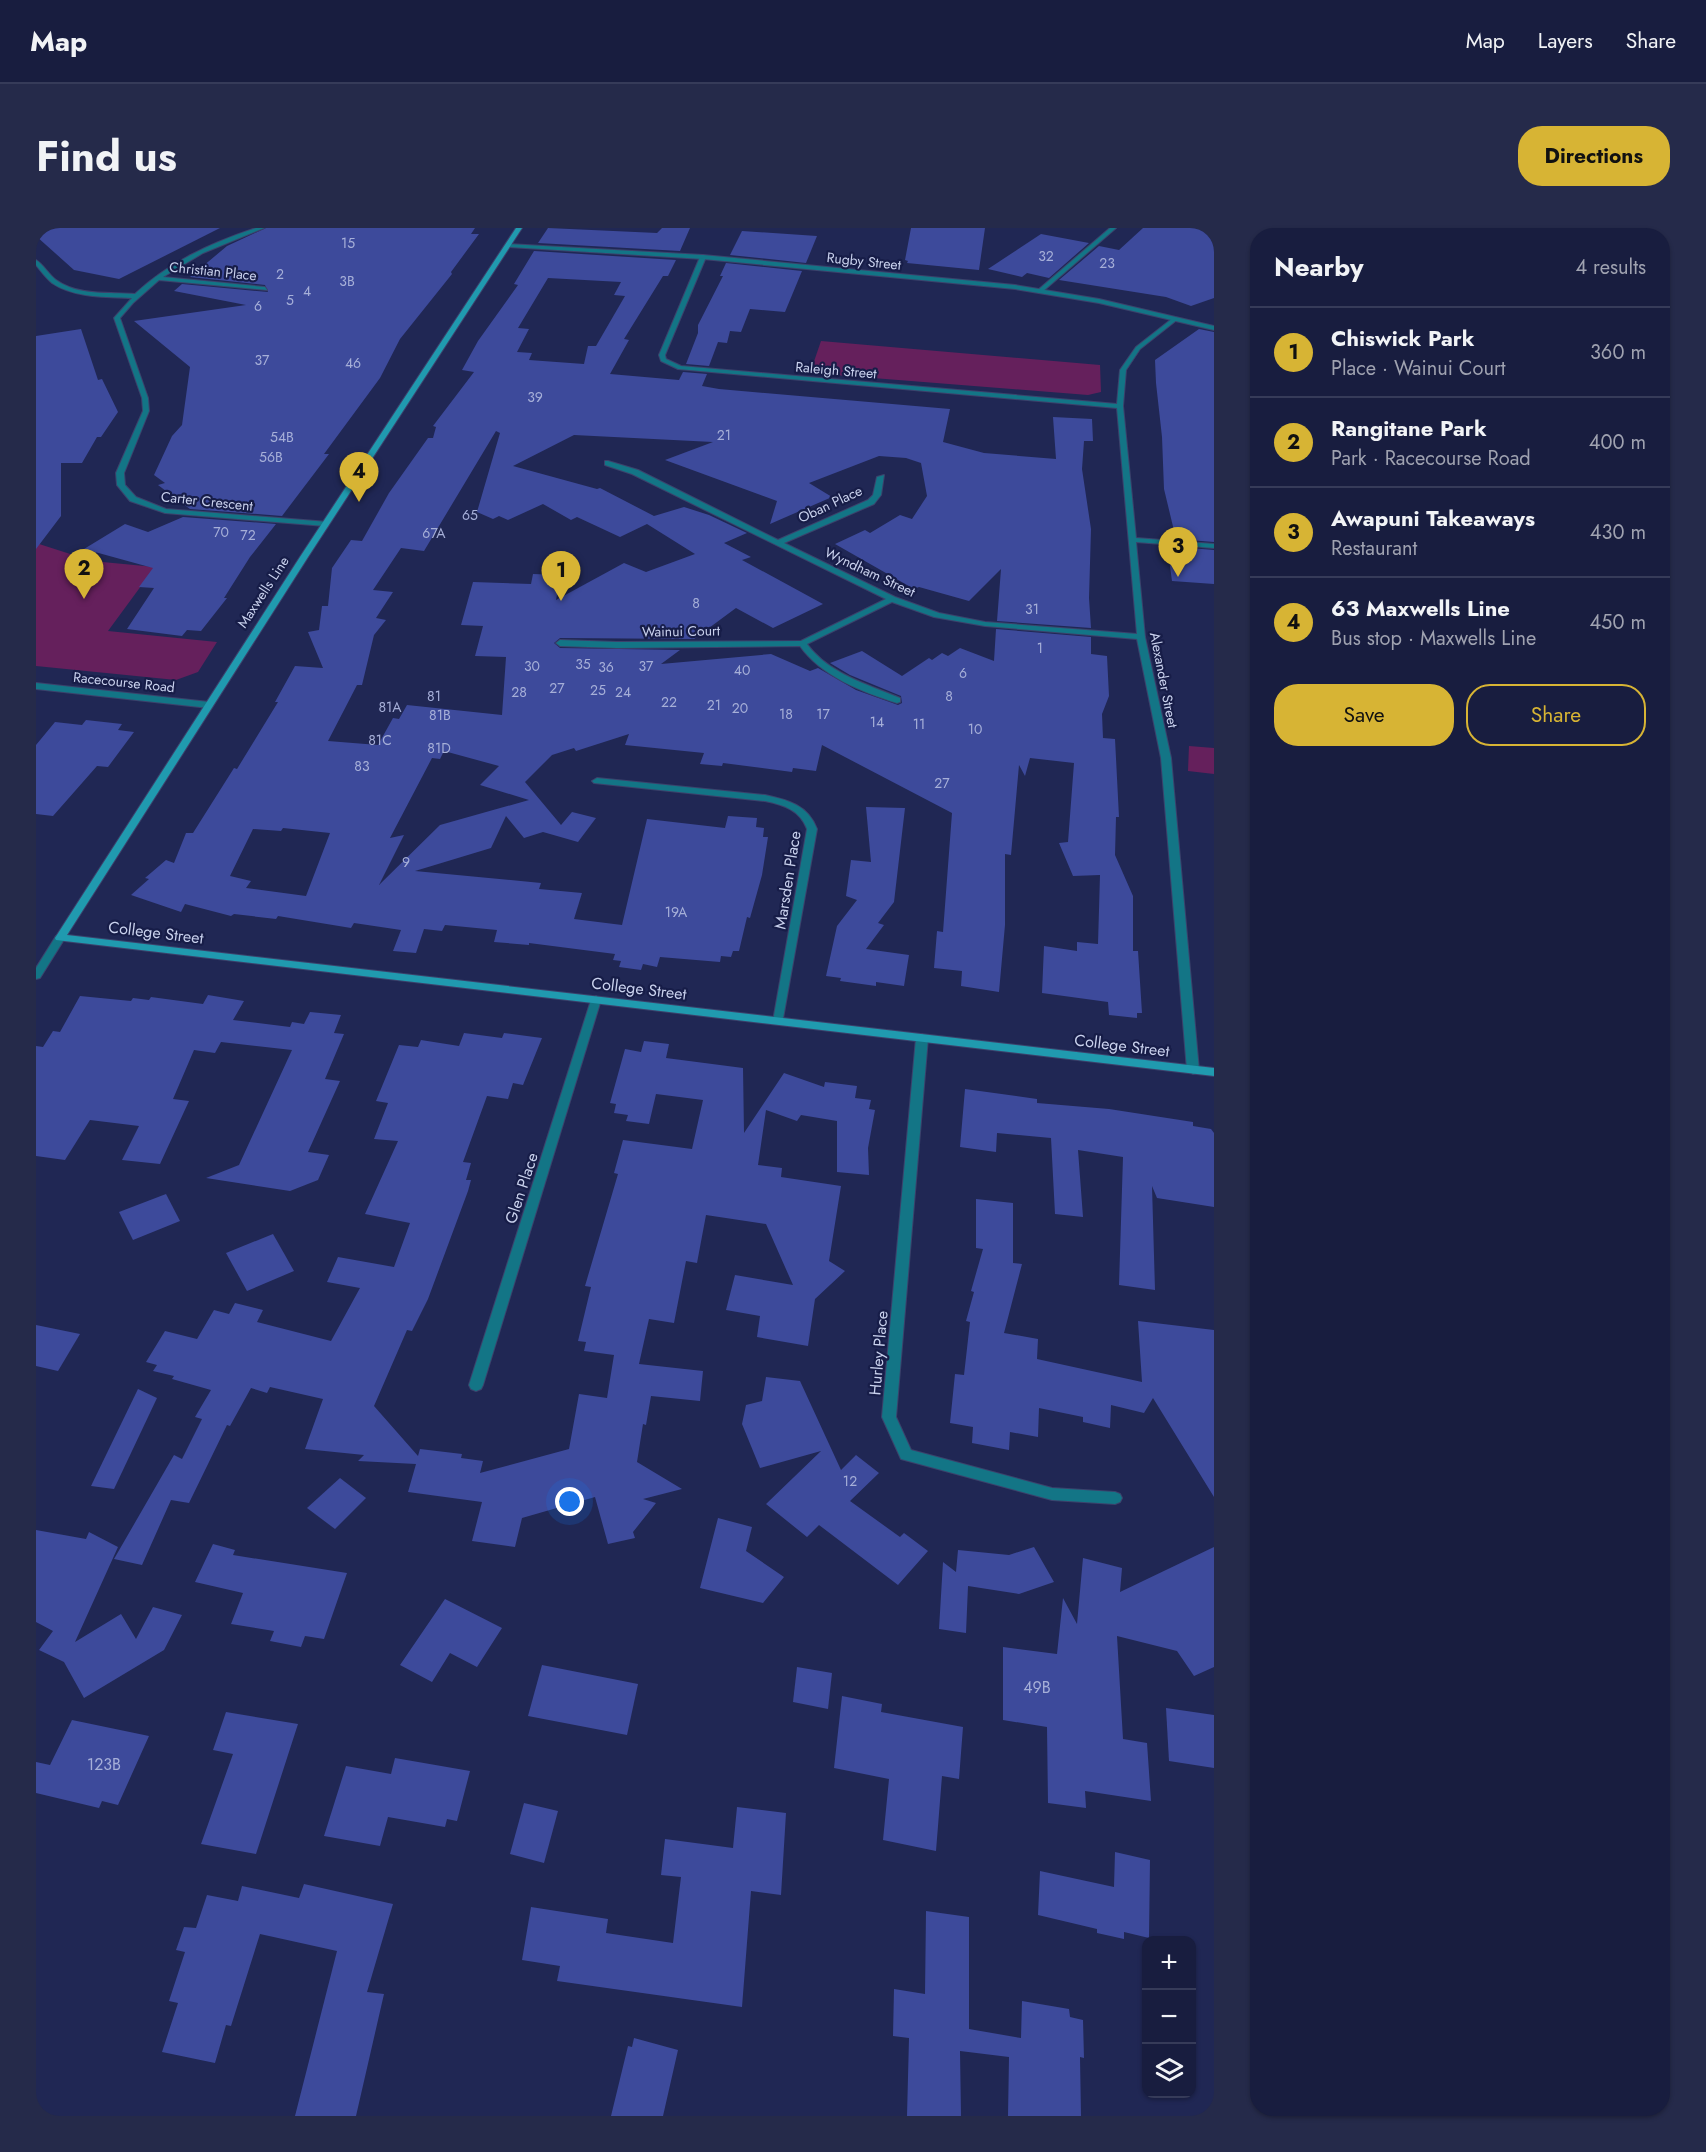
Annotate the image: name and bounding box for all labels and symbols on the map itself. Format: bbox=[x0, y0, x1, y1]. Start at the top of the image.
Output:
house number: 15 bbox=[341, 233, 355, 253]
house number: 32 bbox=[1038, 246, 1054, 266]
street label: Rugby Street bbox=[826, 247, 903, 275]
house number: 23 bbox=[1099, 253, 1115, 273]
street label: Christian Place bbox=[168, 256, 258, 286]
house number: 2 bbox=[276, 264, 284, 284]
house number: 3B bbox=[339, 271, 355, 291]
house number: 4 bbox=[303, 281, 311, 301]
house number: 5 bbox=[286, 290, 294, 310]
house number: 6 bbox=[254, 296, 262, 316]
house number: 37 bbox=[255, 350, 270, 370]
house number: 46 bbox=[345, 353, 361, 373]
street label: Raleigh Street bbox=[794, 356, 878, 384]
house number: 39 bbox=[527, 387, 543, 407]
house number: 21 bbox=[717, 425, 731, 445]
house number: 54B bbox=[270, 427, 294, 447]
house number: 56B bbox=[259, 447, 283, 467]
pin: 4 bbox=[340, 452, 378, 502]
street label: Oban Place bbox=[795, 480, 865, 528]
street label: Carter Crescent bbox=[160, 486, 255, 516]
house number: 65 bbox=[462, 505, 478, 525]
house number: 70 bbox=[213, 522, 229, 542]
house number: 67A bbox=[422, 523, 446, 543]
house number: 72 bbox=[240, 525, 256, 545]
pin: 3 bbox=[1158, 528, 1198, 577]
street label: Wyndham Street bbox=[821, 542, 919, 602]
pin: 2 bbox=[64, 550, 104, 599]
street label: Maxwells Line bbox=[232, 552, 294, 632]
pin: 1 bbox=[542, 552, 580, 601]
house number: 8 bbox=[692, 593, 700, 613]
house number: 31 bbox=[1025, 599, 1039, 619]
street label: Wainui Court bbox=[642, 620, 721, 642]
street label: Alexander Street bbox=[1145, 630, 1183, 730]
house number: 1 bbox=[1037, 638, 1043, 658]
house number: 35 bbox=[575, 654, 591, 674]
house number: 30 bbox=[524, 656, 540, 676]
house number: 37 bbox=[639, 656, 654, 676]
house number: 36 bbox=[598, 657, 614, 677]
house number: 40 bbox=[734, 660, 750, 680]
house number: 6 bbox=[959, 663, 967, 683]
street label: Racecourse Road bbox=[72, 667, 176, 697]
house number: 27 bbox=[549, 678, 565, 698]
house number: 25 bbox=[590, 680, 606, 700]
house number: 28 bbox=[511, 682, 527, 702]
house number: 24 bbox=[615, 682, 631, 702]
house number: 81 bbox=[427, 686, 441, 706]
house number: 8 bbox=[945, 686, 953, 706]
house number: 22 bbox=[661, 692, 677, 712]
house number: 21 bbox=[707, 695, 721, 715]
house number: 81A bbox=[378, 697, 402, 717]
house number: 20 bbox=[732, 698, 748, 718]
house number: 18 bbox=[779, 704, 793, 724]
house number: 17 bbox=[816, 704, 830, 724]
house number: 81B bbox=[429, 705, 451, 725]
house number: 14 bbox=[870, 712, 884, 732]
house number: 11 bbox=[913, 714, 925, 734]
house number: 10 bbox=[968, 719, 982, 739]
house number: 81C bbox=[368, 730, 392, 750]
house number: 81D bbox=[427, 738, 451, 758]
house number: 83 bbox=[354, 756, 370, 776]
house number: 27 bbox=[934, 773, 950, 793]
street label: Marsden Place bbox=[768, 829, 807, 931]
house number: 9 bbox=[402, 852, 410, 872]
house number: 19A bbox=[665, 902, 688, 922]
street label: College Street bbox=[107, 915, 205, 950]
street label: College Street bbox=[590, 971, 688, 1006]
street label: College Street bbox=[1073, 1028, 1171, 1063]
street label: Glen Place bbox=[499, 1150, 544, 1227]
street label: Hurley Place bbox=[863, 1310, 894, 1396]
house number: 12 bbox=[843, 1471, 857, 1491]
your location bbox=[555, 1487, 584, 1516]
house number: 49B bbox=[1023, 1676, 1051, 1699]
house number: 123B bbox=[87, 1753, 121, 1776]

